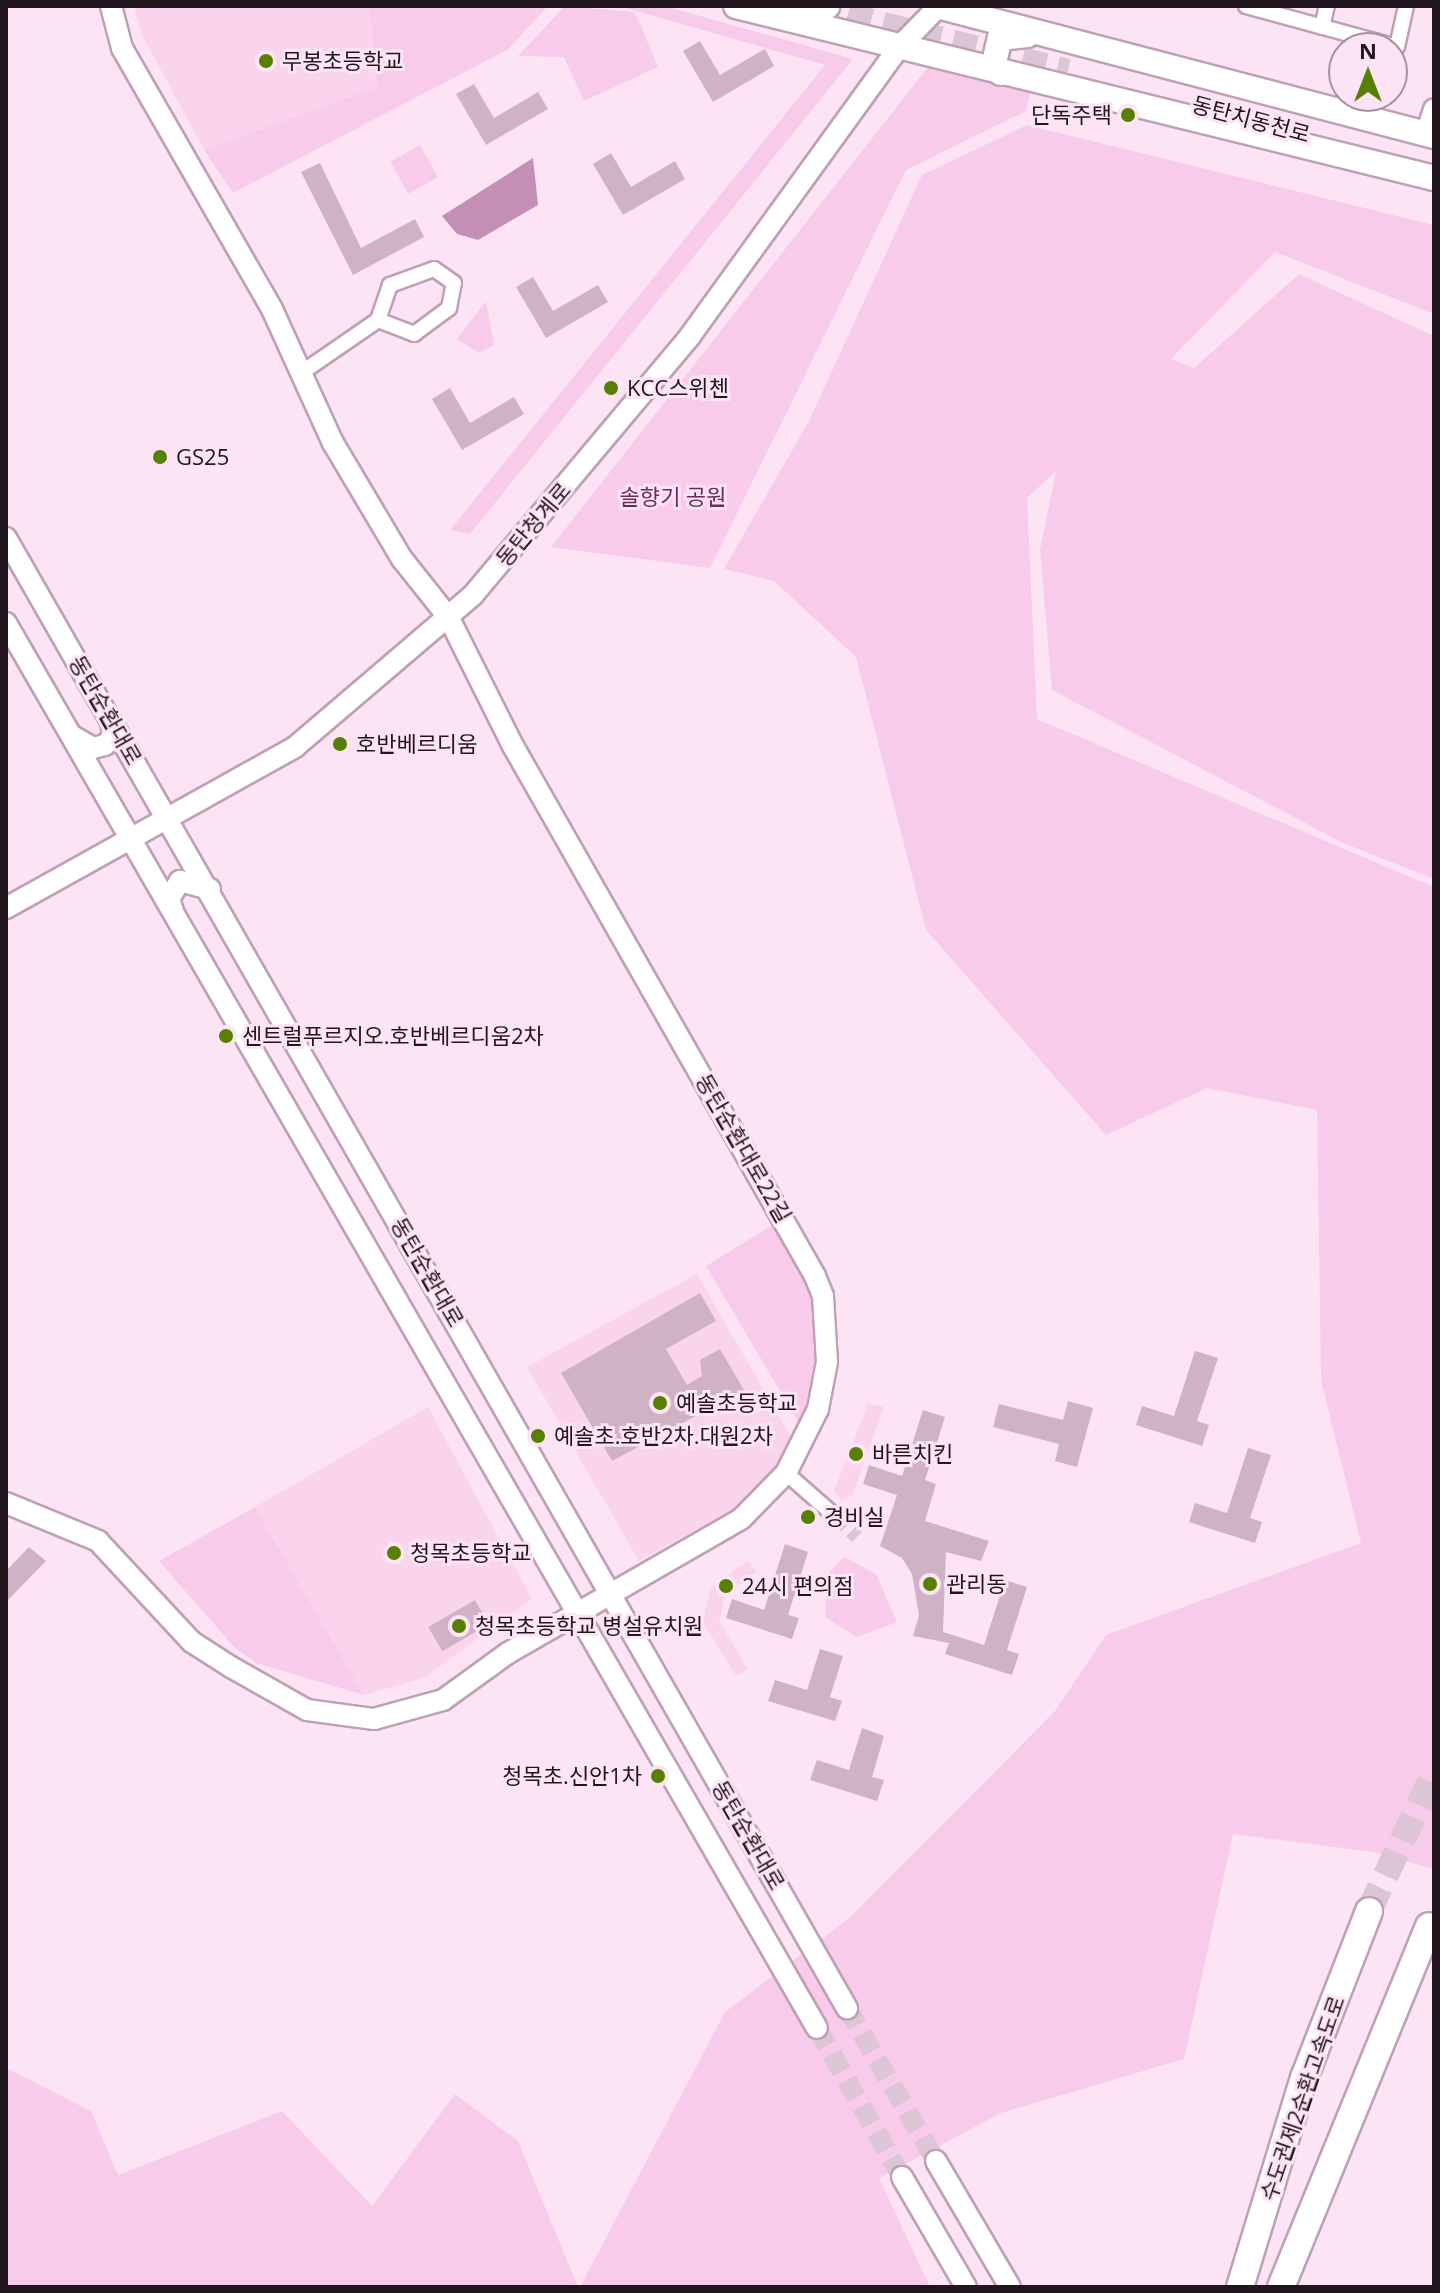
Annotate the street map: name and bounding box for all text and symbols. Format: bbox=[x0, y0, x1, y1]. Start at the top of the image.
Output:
north arrow bbox=[1328, 32, 1408, 112]
text: N bbox=[1359, 35, 1377, 65]
place label: 무봉초등학교 bbox=[282, 48, 403, 74]
marker: 무봉초등학교 bbox=[257, 52, 275, 70]
street label: 동탄치동천로 bbox=[1189, 91, 1313, 147]
place label: 단독주택 bbox=[1031, 102, 1112, 128]
marker: 단독주택 bbox=[1119, 106, 1137, 124]
place label: KCC스위첸 bbox=[627, 375, 729, 401]
marker: KCC스위첸 bbox=[602, 379, 620, 397]
place label: GS25 bbox=[176, 444, 229, 470]
marker: GS25 bbox=[151, 448, 169, 466]
street label: 동탄청계로 bbox=[490, 477, 576, 571]
park label: 솔향기 공원 bbox=[620, 484, 726, 510]
street label: 동탄순환대로 bbox=[64, 651, 148, 769]
place label: 호반베르디움 bbox=[356, 731, 477, 757]
marker: 호반베르디움 bbox=[331, 735, 349, 753]
place label: 센트럴푸르지오.호반베르디움2차 bbox=[242, 1023, 544, 1049]
marker: 센트럴푸르지오.호반베르디움2차 bbox=[217, 1027, 235, 1045]
street label: 동탄순환대로22길 bbox=[691, 1069, 797, 1227]
street label: 동탄순환대로 bbox=[386, 1213, 470, 1331]
place label: 예솔초등학교 bbox=[676, 1390, 797, 1416]
marker: 예솔초등학교 bbox=[651, 1394, 669, 1412]
place label: 예솔초.호반2차.대원2차 bbox=[554, 1423, 773, 1449]
marker: 예솔초.호반2차.대원2차 bbox=[529, 1427, 547, 1445]
place label: 바른치킨 bbox=[872, 1441, 953, 1467]
marker: 바른치킨 bbox=[847, 1445, 865, 1463]
place label: 경비실 bbox=[824, 1504, 885, 1530]
marker: 경비실 bbox=[799, 1508, 817, 1526]
place label: 청목초등학교 bbox=[410, 1540, 531, 1566]
marker: 청목초등학교 bbox=[385, 1544, 403, 1562]
place label: 관리동 bbox=[946, 1571, 1007, 1597]
place label: 24시 편의점 bbox=[742, 1573, 854, 1599]
marker: 관리동 bbox=[921, 1575, 939, 1593]
marker: 24시 편의점 bbox=[717, 1577, 735, 1595]
place label: 청목초등학교 병설유치원 bbox=[475, 1613, 703, 1639]
marker: 청목초등학교 병설유치원 bbox=[450, 1617, 468, 1635]
place label: 청목초.신안1차 bbox=[502, 1763, 642, 1789]
marker: 청목초.신안1차 bbox=[649, 1767, 667, 1785]
street label: 동탄순환대로 bbox=[707, 1776, 791, 1894]
street label: 수도권제2순환고속도로 bbox=[1255, 1992, 1349, 2204]

